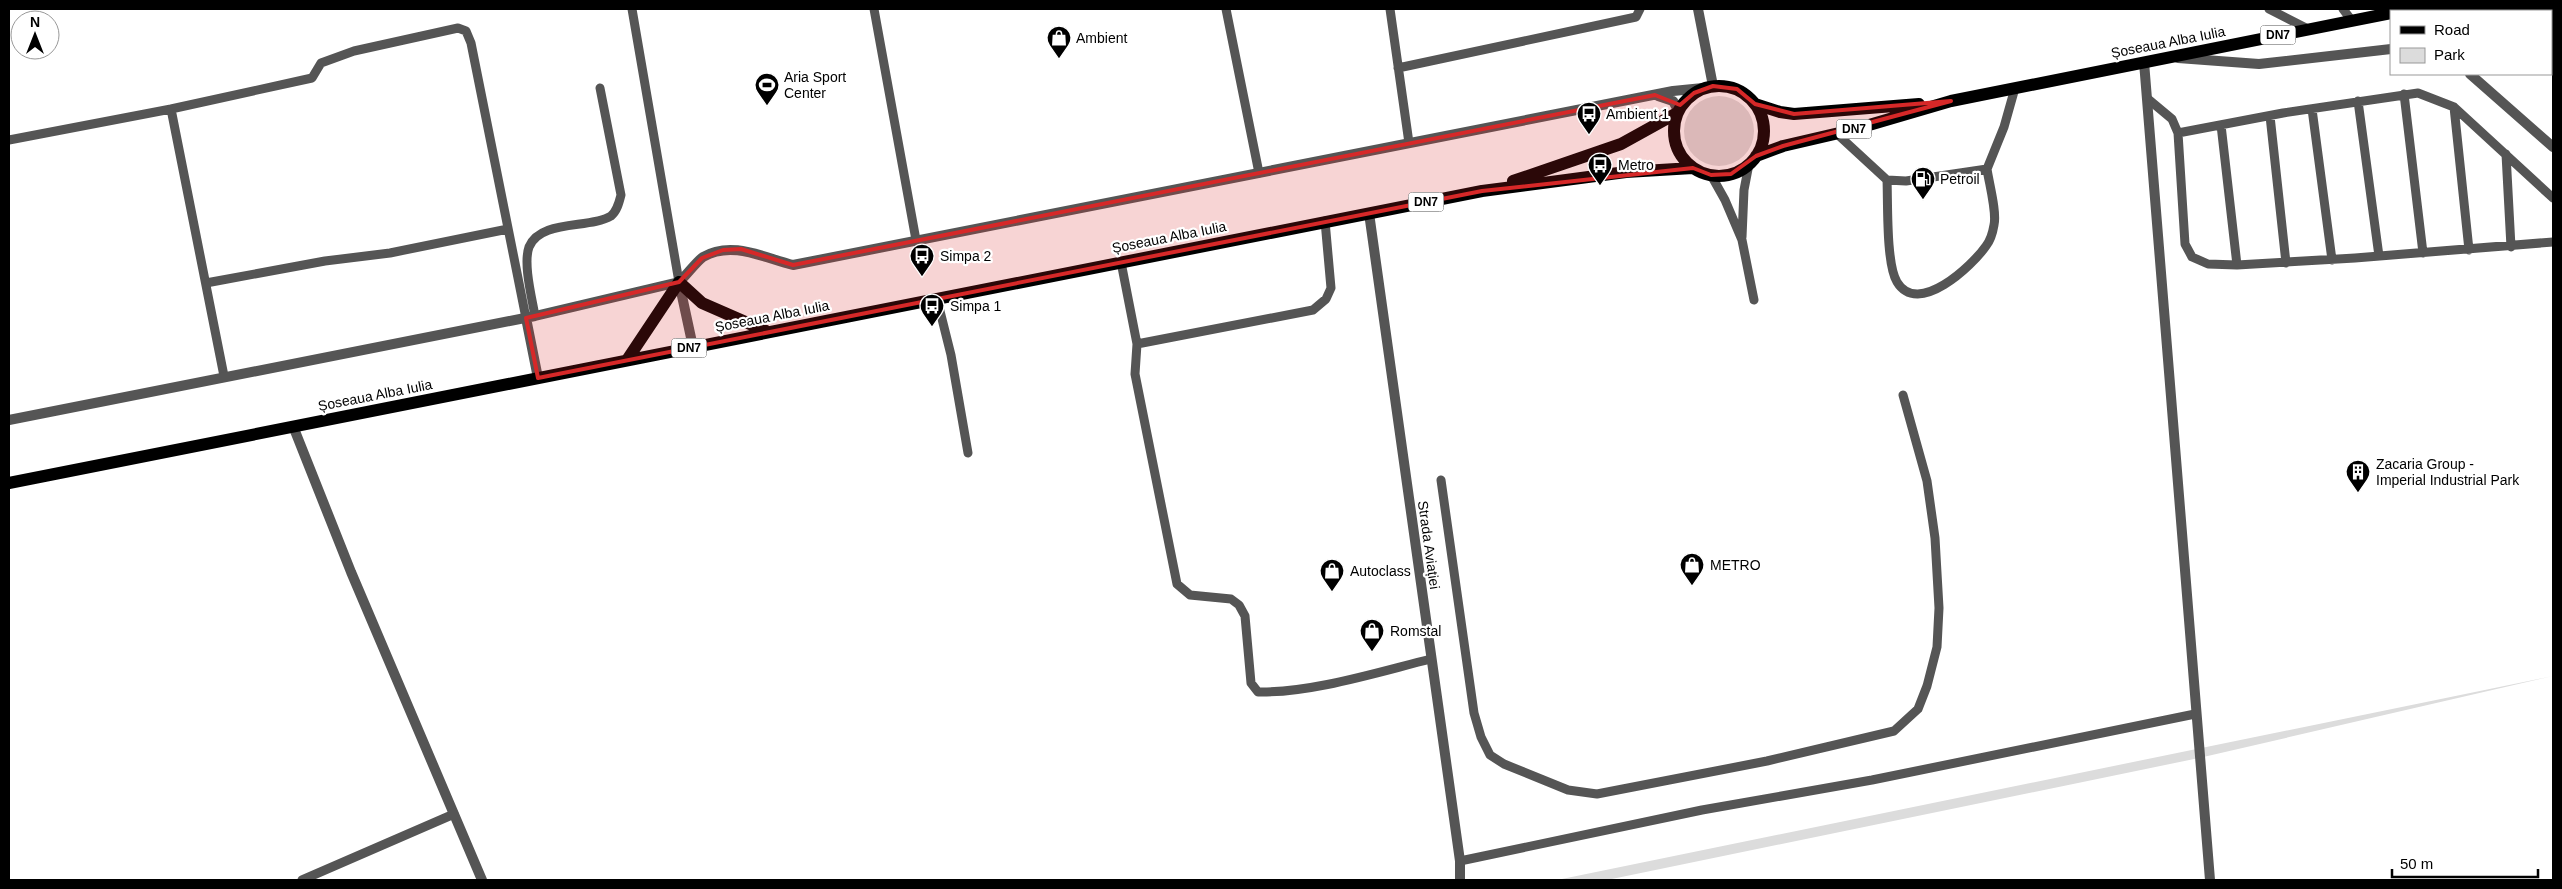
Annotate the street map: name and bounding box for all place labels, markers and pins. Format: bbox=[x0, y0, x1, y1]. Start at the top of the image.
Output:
shop icon: Ambient bbox=[1046, 25, 1072, 59]
place label: Ambient bbox=[1076, 30, 1127, 46]
place label: Aria Sport Center bbox=[784, 69, 846, 101]
sports icon: Aria Sport Center bbox=[754, 72, 780, 106]
bus stop icon: Ambient 1 bbox=[1576, 101, 1602, 135]
place label: Ambient 1 bbox=[1606, 106, 1669, 122]
bus stop icon: Metro bbox=[1587, 152, 1613, 186]
place label: Metro bbox=[1618, 157, 1654, 173]
fuel station icon: Petroil bbox=[1910, 166, 1936, 200]
place label: Petroil bbox=[1940, 171, 1980, 187]
bus stop icon: Simpa 2 bbox=[909, 243, 935, 277]
place label: Simpa 2 bbox=[940, 248, 992, 264]
bus stop icon: Simpa 1 bbox=[919, 293, 945, 327]
place label: Simpa 1 bbox=[950, 298, 1002, 314]
place label: Zacaria Group - Imperial Industrial Park bbox=[2376, 456, 2520, 488]
building icon: Zacaria Group - Imperial Industrial Park bbox=[2345, 459, 2371, 493]
shop icon: METRO bbox=[1679, 552, 1705, 586]
place label: METRO bbox=[1710, 557, 1761, 573]
shop icon: Autoclass bbox=[1319, 558, 1345, 592]
place label: Autoclass bbox=[1350, 563, 1411, 579]
shop icon: Romstal bbox=[1359, 618, 1385, 652]
place label: Romstal bbox=[1390, 623, 1441, 639]

